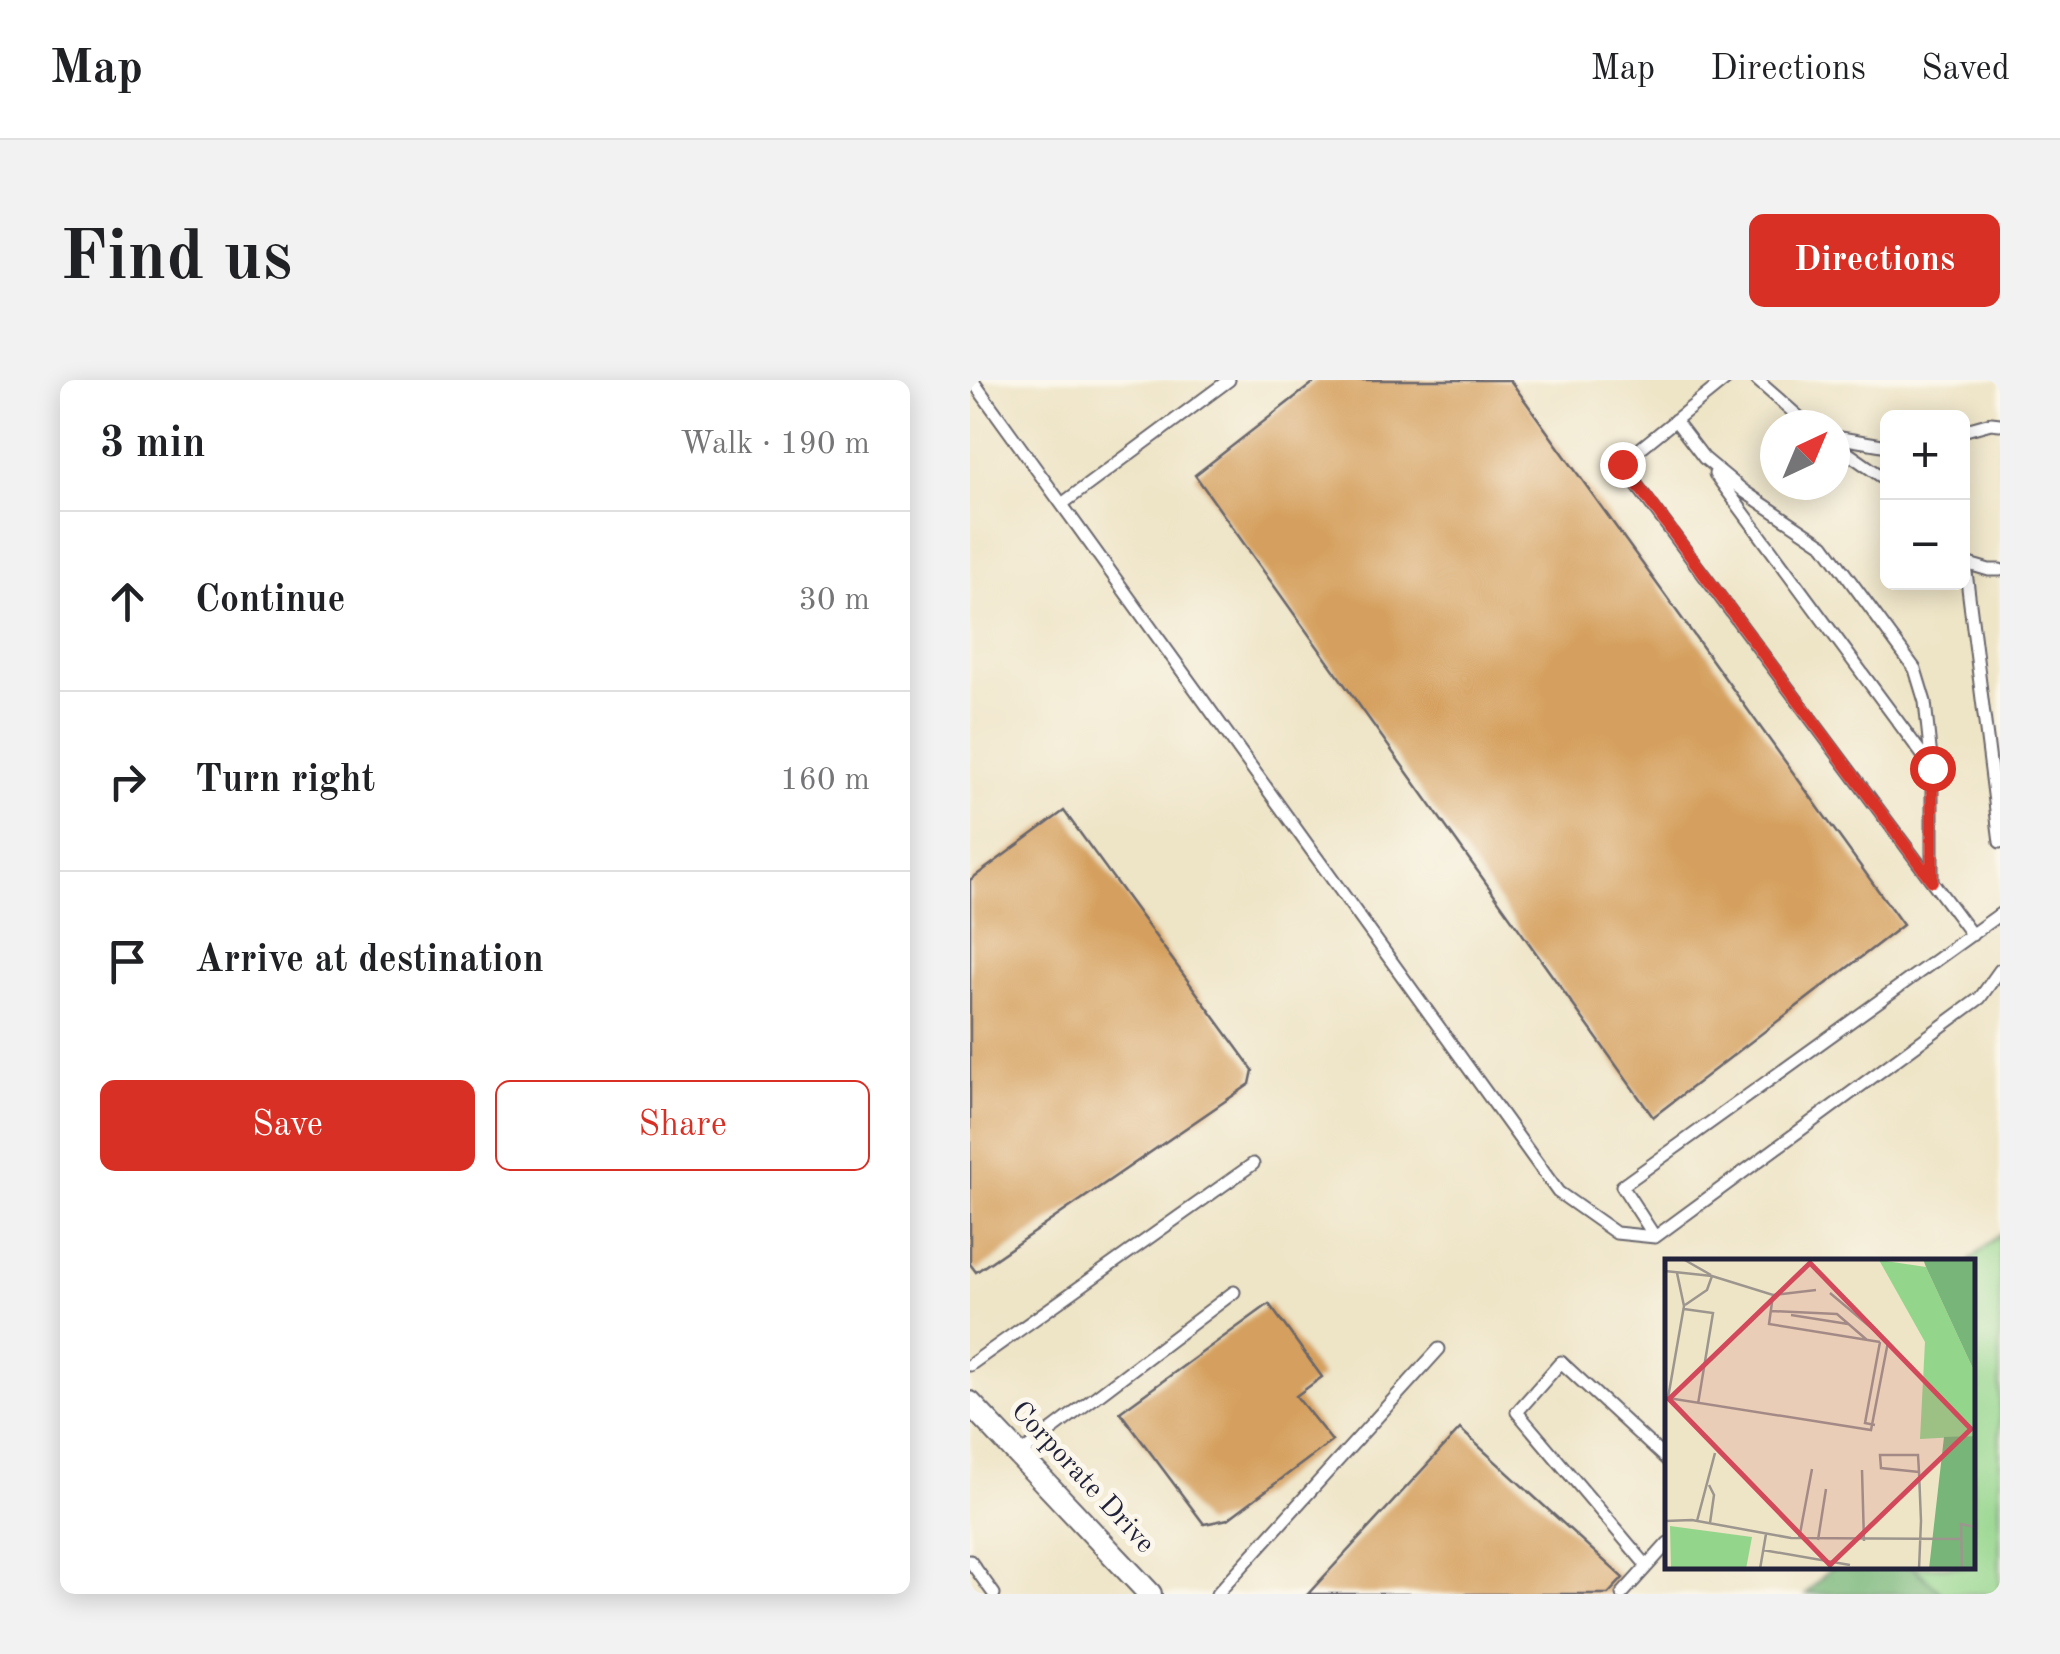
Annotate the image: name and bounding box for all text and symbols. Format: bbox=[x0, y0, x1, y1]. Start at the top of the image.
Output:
text: Map bbox=[50, 45, 143, 93]
text: Map bbox=[1590, 52, 1655, 87]
text: Directions bbox=[1710, 52, 1866, 87]
text: Saved bbox=[1921, 52, 2010, 87]
button: Directions bbox=[1749, 214, 2000, 307]
text: Find us bbox=[60, 225, 292, 295]
north arrow bbox=[1760, 410, 1850, 500]
map controls bbox=[1880, 410, 1970, 590]
button: + bbox=[1880, 410, 1970, 500]
text: 3 min bbox=[100, 424, 206, 466]
text: Walk · 190 m bbox=[680, 429, 870, 461]
route end bbox=[1600, 442, 1646, 488]
button: − bbox=[1880, 500, 1970, 590]
icon: ahead bbox=[100, 574, 155, 629]
text: Continue bbox=[195, 582, 345, 620]
text: 30 m bbox=[799, 585, 870, 617]
route start bbox=[1910, 746, 1956, 792]
icon: right bbox=[100, 754, 155, 809]
text: Turn right bbox=[195, 762, 375, 800]
text: 160 m bbox=[780, 765, 870, 797]
icon: arrive bbox=[100, 934, 155, 989]
text: Arrive at destination bbox=[195, 942, 544, 980]
button: Save bbox=[100, 1080, 475, 1171]
button: Share bbox=[495, 1080, 870, 1171]
inset map bbox=[1665, 1259, 1975, 1569]
street label: Corporate Drive bbox=[1005, 1397, 1159, 1559]

